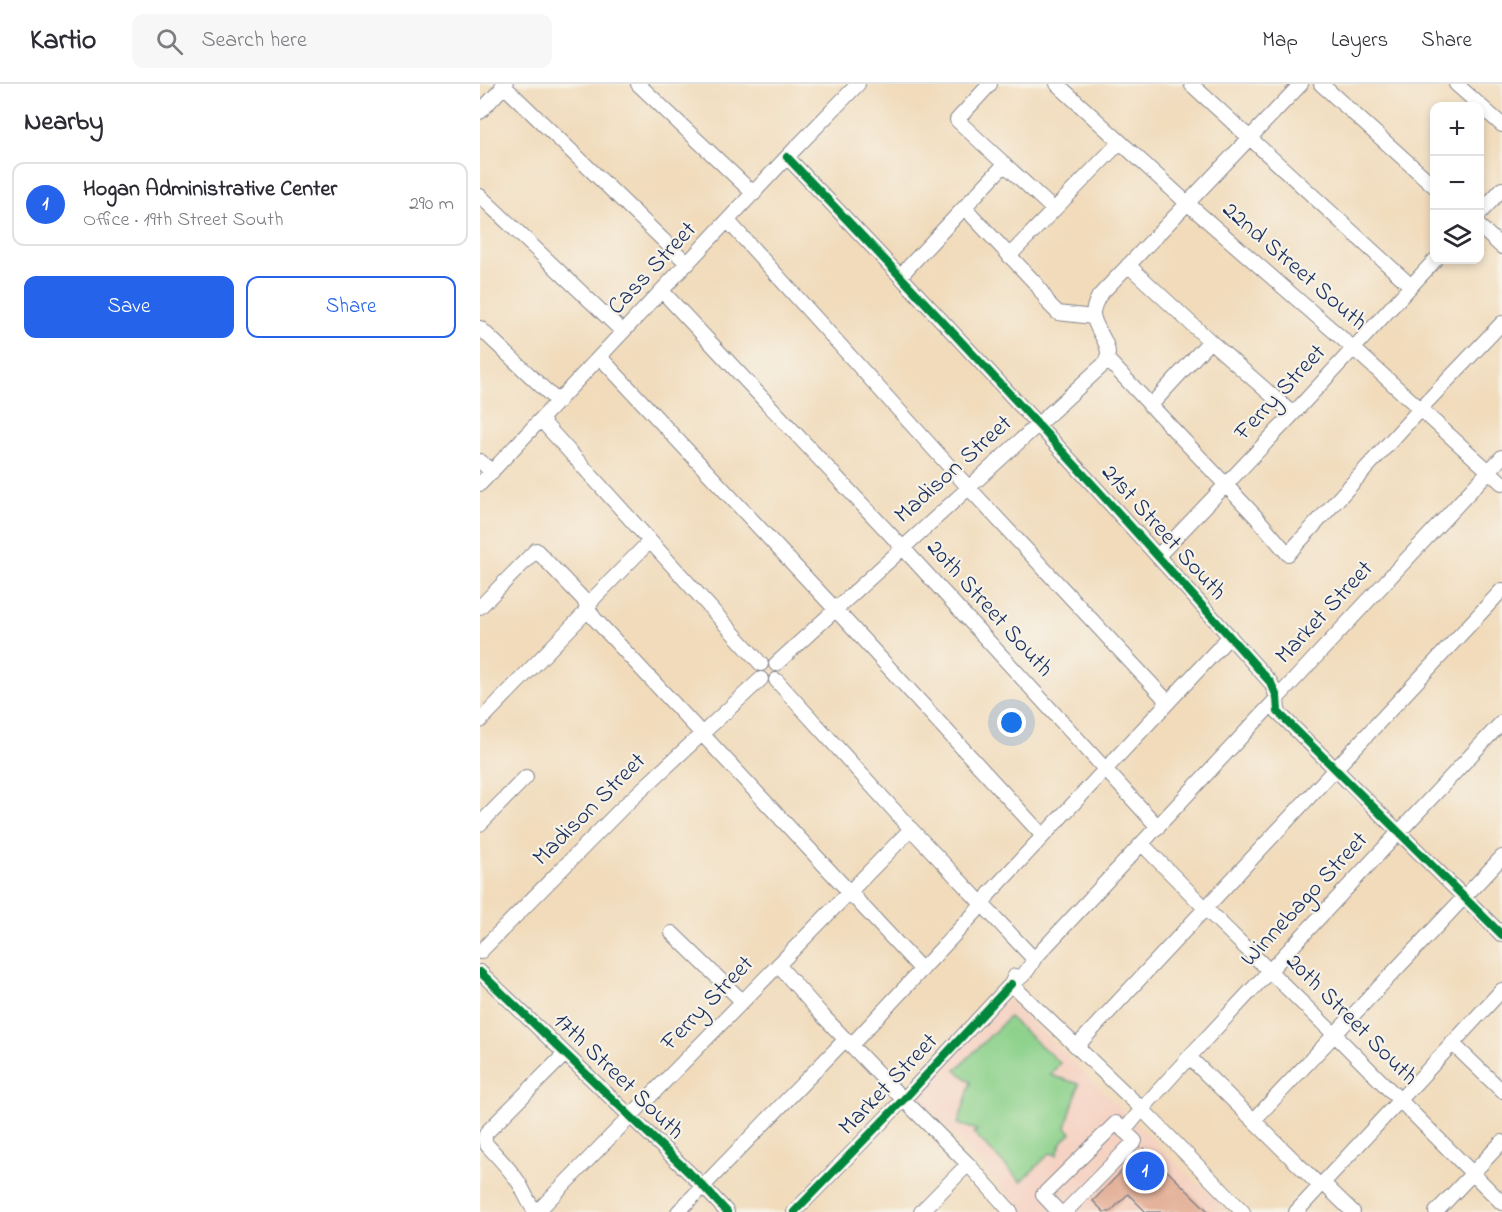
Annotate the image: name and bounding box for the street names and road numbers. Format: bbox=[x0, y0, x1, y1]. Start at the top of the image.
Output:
street label: 22nd Street South bbox=[1214, 194, 1374, 340]
street label: Cass Street bbox=[600, 214, 706, 324]
street label: Ferry Street bbox=[1226, 337, 1336, 451]
street label: Madison Street bbox=[887, 407, 1021, 533]
street label: 21st Street South bbox=[1092, 457, 1234, 609]
street label: 20th Street South bbox=[917, 532, 1061, 686]
street label: Market Street bbox=[1268, 553, 1382, 673]
street label: Madison Street bbox=[525, 745, 655, 875]
street label: Winnebago Street bbox=[1233, 824, 1377, 976]
street label: 20th Street South bbox=[1277, 946, 1425, 1094]
street label: Ferry Street bbox=[653, 948, 763, 1061]
street label: 17th Street South bbox=[545, 1005, 691, 1149]
street label: Market Street bbox=[831, 1026, 947, 1144]

